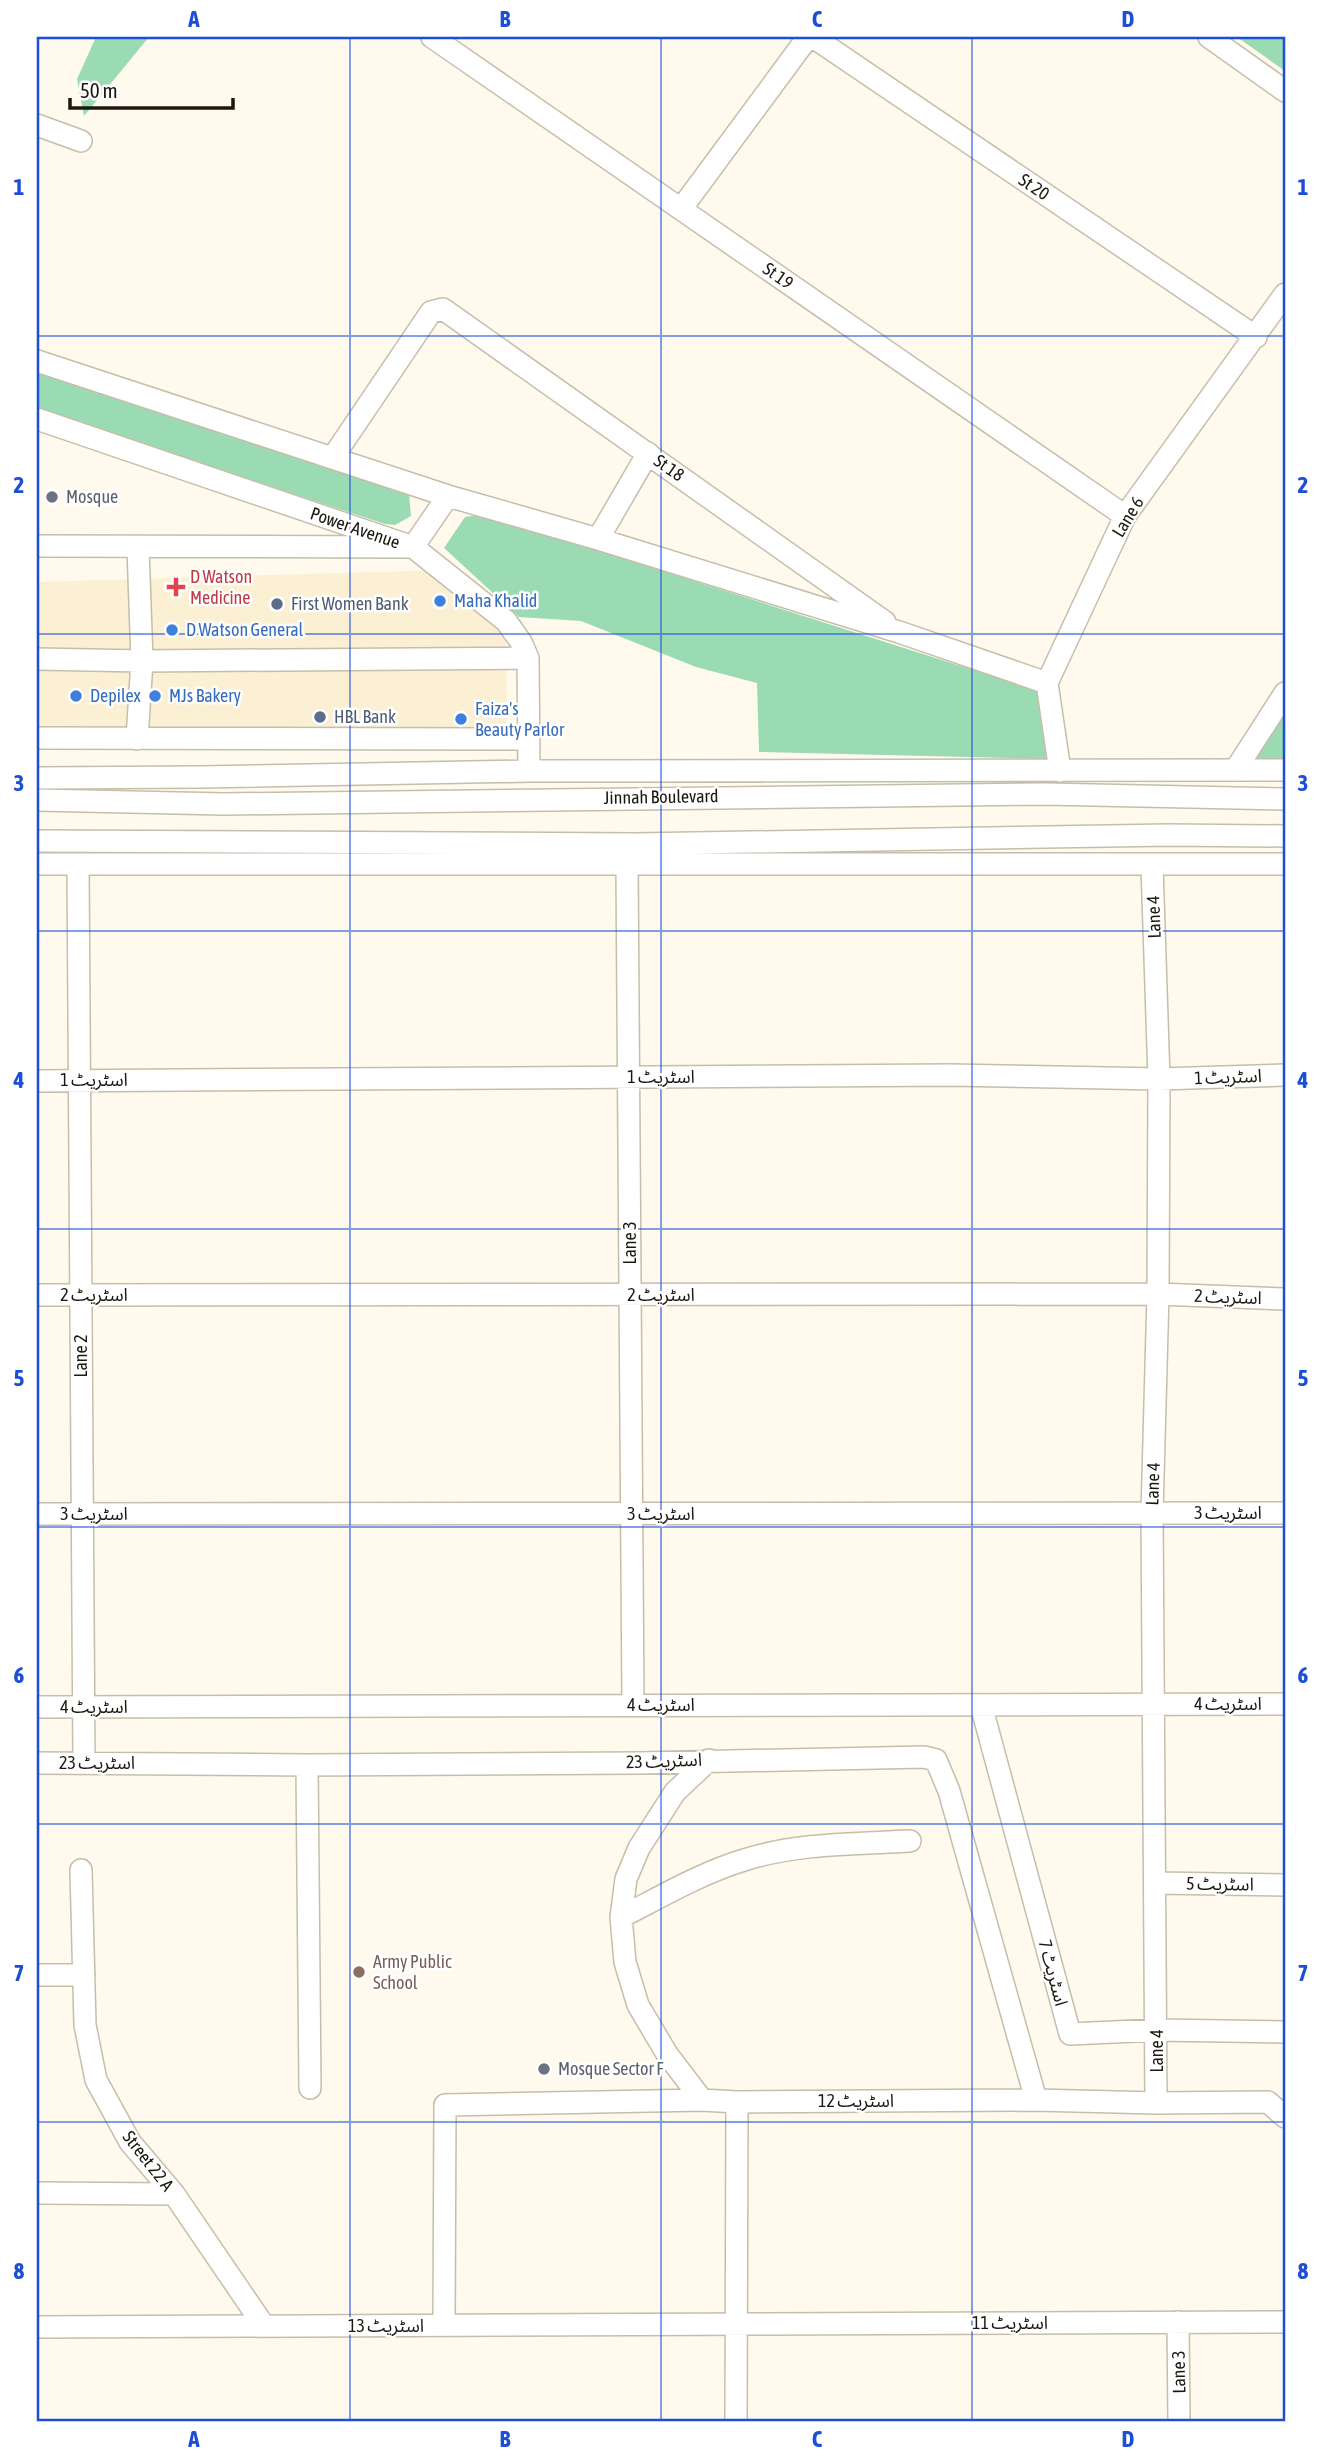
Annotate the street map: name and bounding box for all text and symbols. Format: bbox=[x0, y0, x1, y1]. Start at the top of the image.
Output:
text: A bbox=[187, 6, 200, 32]
text: B bbox=[500, 6, 511, 32]
text: C bbox=[812, 6, 823, 32]
text: D bbox=[1122, 6, 1135, 32]
scale bar bbox=[70, 66, 233, 110]
text: 50 m bbox=[80, 78, 118, 102]
street label: St 20 bbox=[1015, 169, 1053, 204]
text: 1 bbox=[14, 174, 25, 200]
text: 1 bbox=[1298, 174, 1309, 200]
street label: St 19 bbox=[759, 258, 797, 293]
street label: St 18 bbox=[650, 450, 688, 485]
text: 2 bbox=[14, 472, 24, 498]
text: 2 bbox=[1298, 472, 1308, 498]
place label: Mosque bbox=[66, 486, 118, 507]
marker: Mosque bbox=[44, 489, 60, 505]
street label: Lane 6 bbox=[1107, 493, 1148, 541]
street label: Power Avenue bbox=[308, 502, 403, 553]
place label: D Watson Medicine bbox=[190, 566, 252, 608]
marker: D Watson Medicine bbox=[168, 579, 184, 595]
place label: Maha Khalid bbox=[454, 590, 537, 611]
place label: First Women Bank bbox=[291, 593, 409, 614]
marker: Maha Khalid bbox=[432, 593, 448, 609]
marker: First Women Bank bbox=[269, 596, 285, 612]
place label: D Watson General bbox=[186, 619, 304, 640]
marker: D Watson General bbox=[164, 622, 180, 638]
place label: Depilex bbox=[90, 685, 141, 706]
place label: MJs Bakery bbox=[169, 685, 241, 706]
marker: Depilex bbox=[68, 688, 84, 704]
marker: MJs Bakery bbox=[147, 688, 163, 704]
place label: Faiza's Beauty Parlor bbox=[475, 698, 565, 740]
place label: HBL Bank bbox=[334, 706, 396, 727]
marker: HBL Bank bbox=[312, 709, 328, 725]
marker: Faiza's Beauty Parlor bbox=[453, 711, 469, 727]
text: 3 bbox=[14, 770, 24, 796]
text: 3 bbox=[1298, 770, 1308, 796]
street label: Jinnah Boulevard bbox=[603, 785, 718, 808]
street label: Lane 4 bbox=[1142, 895, 1165, 939]
street label: اسٹریٹ 1 bbox=[1194, 1065, 1262, 1089]
street label: اسٹریٹ 1 bbox=[627, 1066, 695, 1088]
text: 4 bbox=[13, 1067, 25, 1093]
text: 4 bbox=[1297, 1067, 1309, 1093]
street label: اسٹریٹ 1 bbox=[60, 1069, 128, 1091]
street label: Lane 3 bbox=[619, 1221, 640, 1265]
street label: اسٹریٹ 2 bbox=[60, 1284, 128, 1306]
street label: اسٹریٹ 2 bbox=[627, 1284, 695, 1306]
street label: اسٹریٹ 2 bbox=[1194, 1285, 1262, 1309]
street label: Lane 2 bbox=[70, 1334, 91, 1378]
text: 5 bbox=[14, 1365, 25, 1391]
text: 5 bbox=[1298, 1365, 1309, 1391]
street label: Lane 4 bbox=[1141, 1462, 1164, 1506]
street label: اسٹریٹ 3 bbox=[1194, 1502, 1262, 1524]
street label: اسٹریٹ 3 bbox=[60, 1503, 128, 1525]
street label: اسٹریٹ 3 bbox=[627, 1503, 695, 1525]
text: 6 bbox=[14, 1662, 25, 1688]
text: 6 bbox=[1298, 1662, 1309, 1688]
street label: اسٹریٹ 4 bbox=[1194, 1693, 1262, 1715]
street label: اسٹریٹ 4 bbox=[627, 1694, 695, 1716]
street label: اسٹریٹ 4 bbox=[60, 1696, 128, 1718]
street label: اسٹریٹ 23 bbox=[626, 1749, 702, 1773]
street label: اسٹریٹ 23 bbox=[59, 1752, 135, 1774]
street label: اسٹریٹ 5 bbox=[1186, 1872, 1254, 1896]
street label: اسٹریٹ 7 bbox=[1034, 1937, 1072, 2009]
place label: Army Public School bbox=[373, 1951, 452, 1993]
text: 7 bbox=[14, 1960, 24, 1986]
text: 7 bbox=[1298, 1960, 1308, 1986]
marker: Army Public School bbox=[351, 1964, 367, 1980]
street label: Lane 4 bbox=[1146, 2029, 1167, 2073]
place label: Mosque Sector F bbox=[558, 2058, 664, 2079]
marker: Mosque Sector F bbox=[536, 2061, 552, 2077]
street label: اسٹریٹ 12 bbox=[818, 2090, 894, 2112]
street label: Street 22 A bbox=[119, 2127, 178, 2195]
text: 8 bbox=[14, 2258, 25, 2284]
text: 8 bbox=[1298, 2258, 1309, 2284]
street label: اسٹریٹ 11 bbox=[972, 2312, 1048, 2334]
street label: اسٹریٹ 13 bbox=[348, 2315, 424, 2337]
street label: Lane 3 bbox=[1168, 2350, 1189, 2394]
text: A bbox=[187, 2426, 200, 2452]
text: B bbox=[500, 2426, 511, 2452]
text: C bbox=[812, 2426, 823, 2452]
text: D bbox=[1122, 2426, 1135, 2452]

